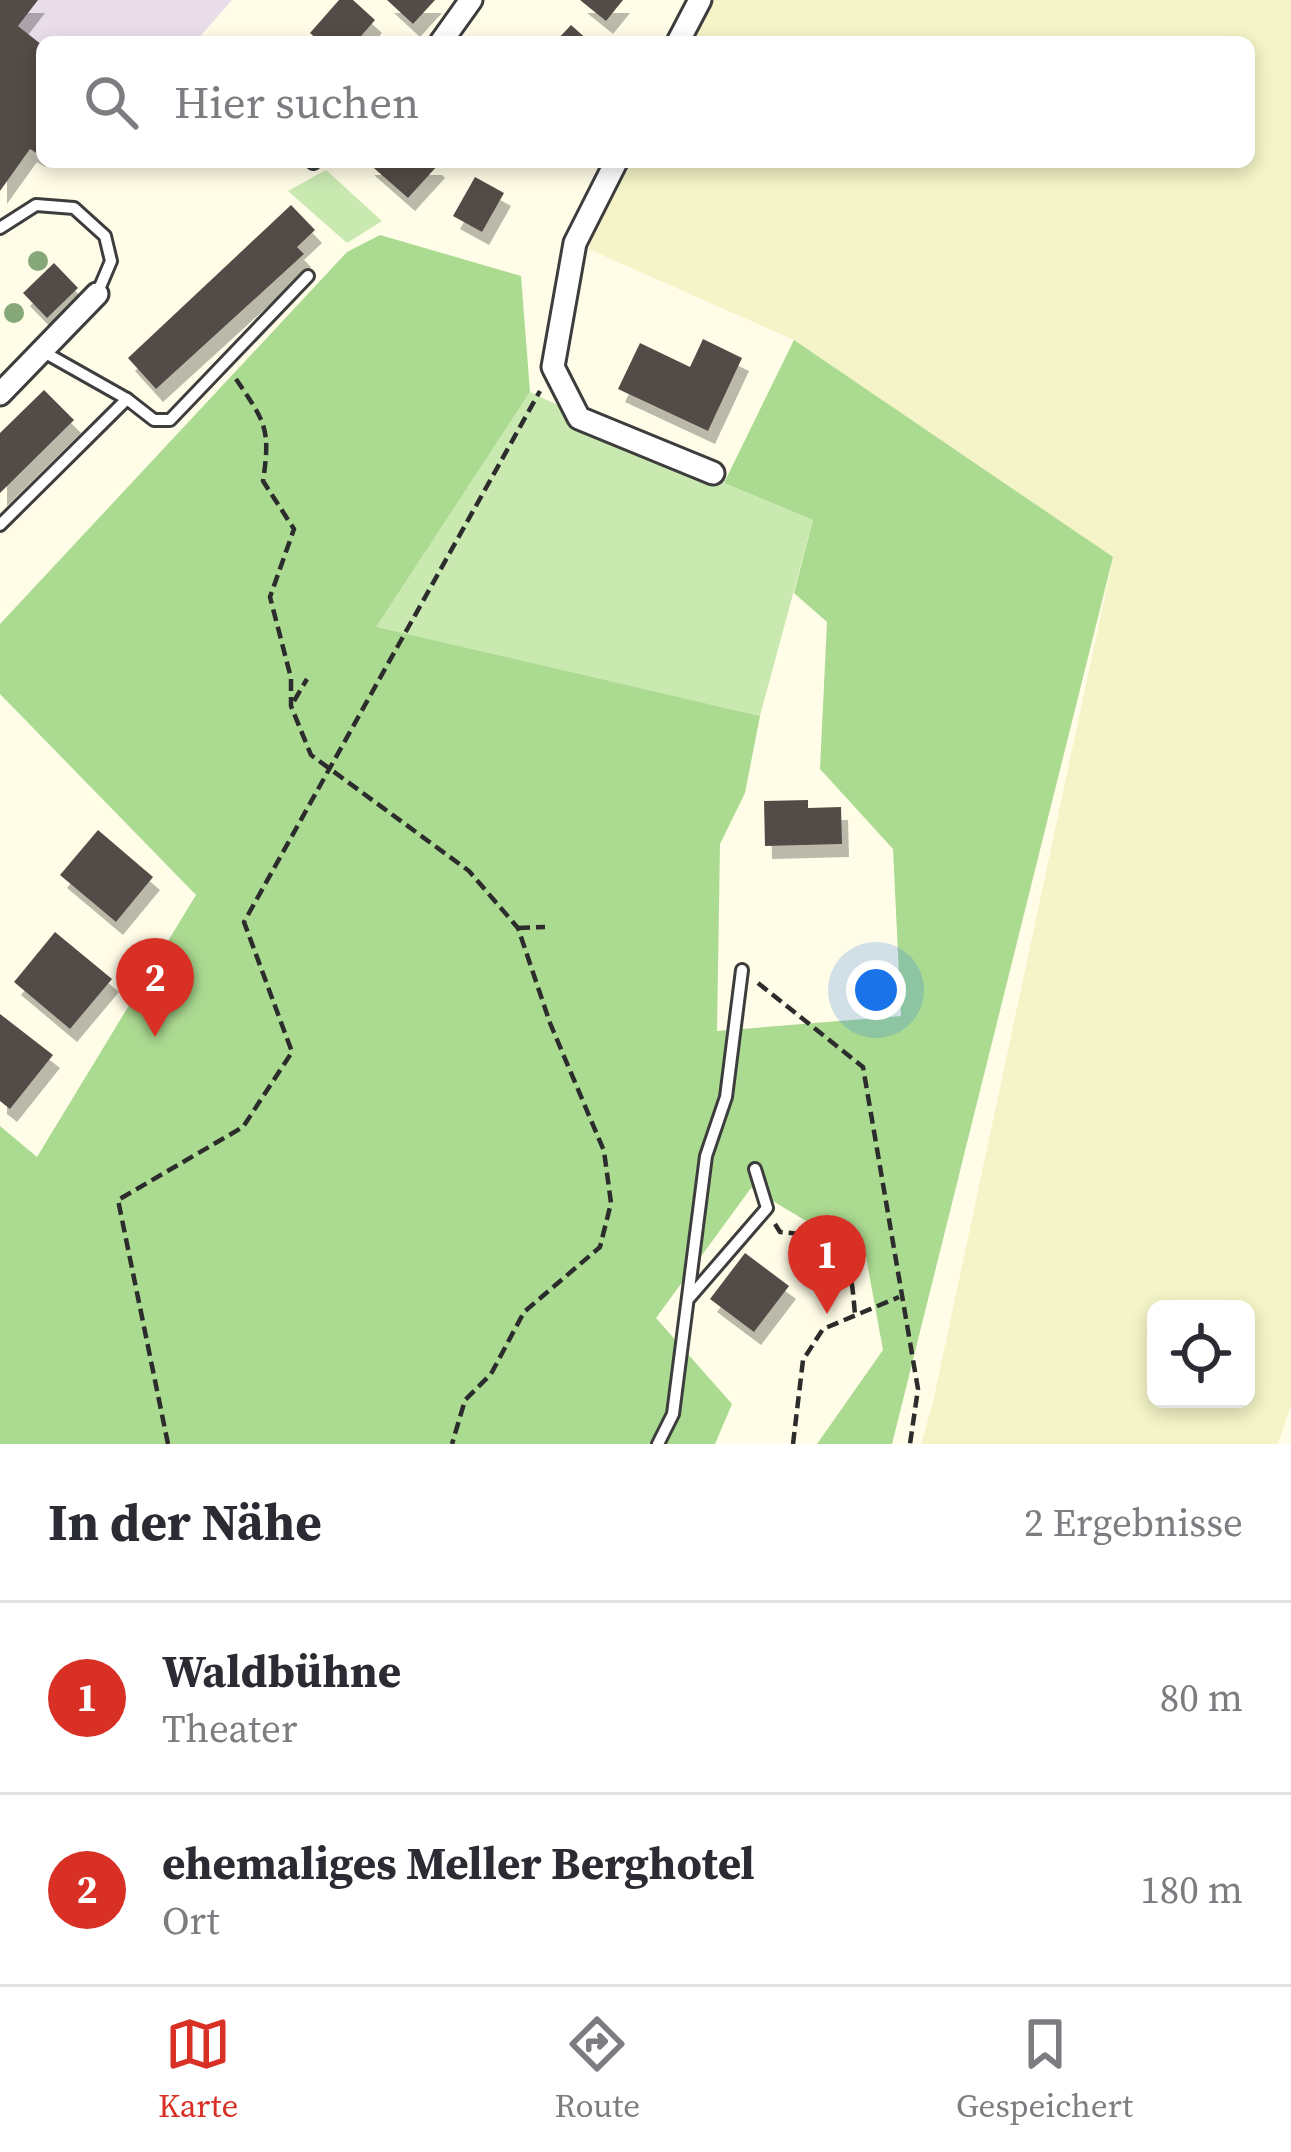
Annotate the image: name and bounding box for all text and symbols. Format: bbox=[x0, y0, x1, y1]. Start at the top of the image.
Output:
search box bbox=[36, 36, 1255, 168]
icon: search bbox=[78, 69, 144, 135]
text: Hier suchen bbox=[174, 71, 419, 133]
pin: 2 bbox=[116, 938, 194, 1037]
your location bbox=[846, 960, 906, 1020]
pin: 1 bbox=[788, 1215, 866, 1314]
map controls bbox=[1147, 1300, 1255, 1408]
button: locate bbox=[1147, 1300, 1255, 1408]
text: In der Nähe bbox=[48, 1487, 322, 1557]
text: 2 Ergebnisse bbox=[1024, 1496, 1243, 1549]
text: Waldbühne bbox=[162, 1640, 401, 1702]
text: 1 bbox=[76, 1671, 98, 1724]
text: 80 m bbox=[1160, 1671, 1243, 1724]
text: Theater bbox=[162, 1702, 297, 1755]
text: ehemaliges Meller Berghotel bbox=[162, 1832, 755, 1894]
text: 2 bbox=[76, 1863, 98, 1916]
text: 180 m bbox=[1140, 1863, 1243, 1916]
text: Ort bbox=[162, 1894, 220, 1947]
tab: Karte bbox=[158, 2011, 238, 2128]
tab: Route bbox=[554, 2011, 640, 2128]
tab: Gespeichert bbox=[956, 2011, 1133, 2128]

